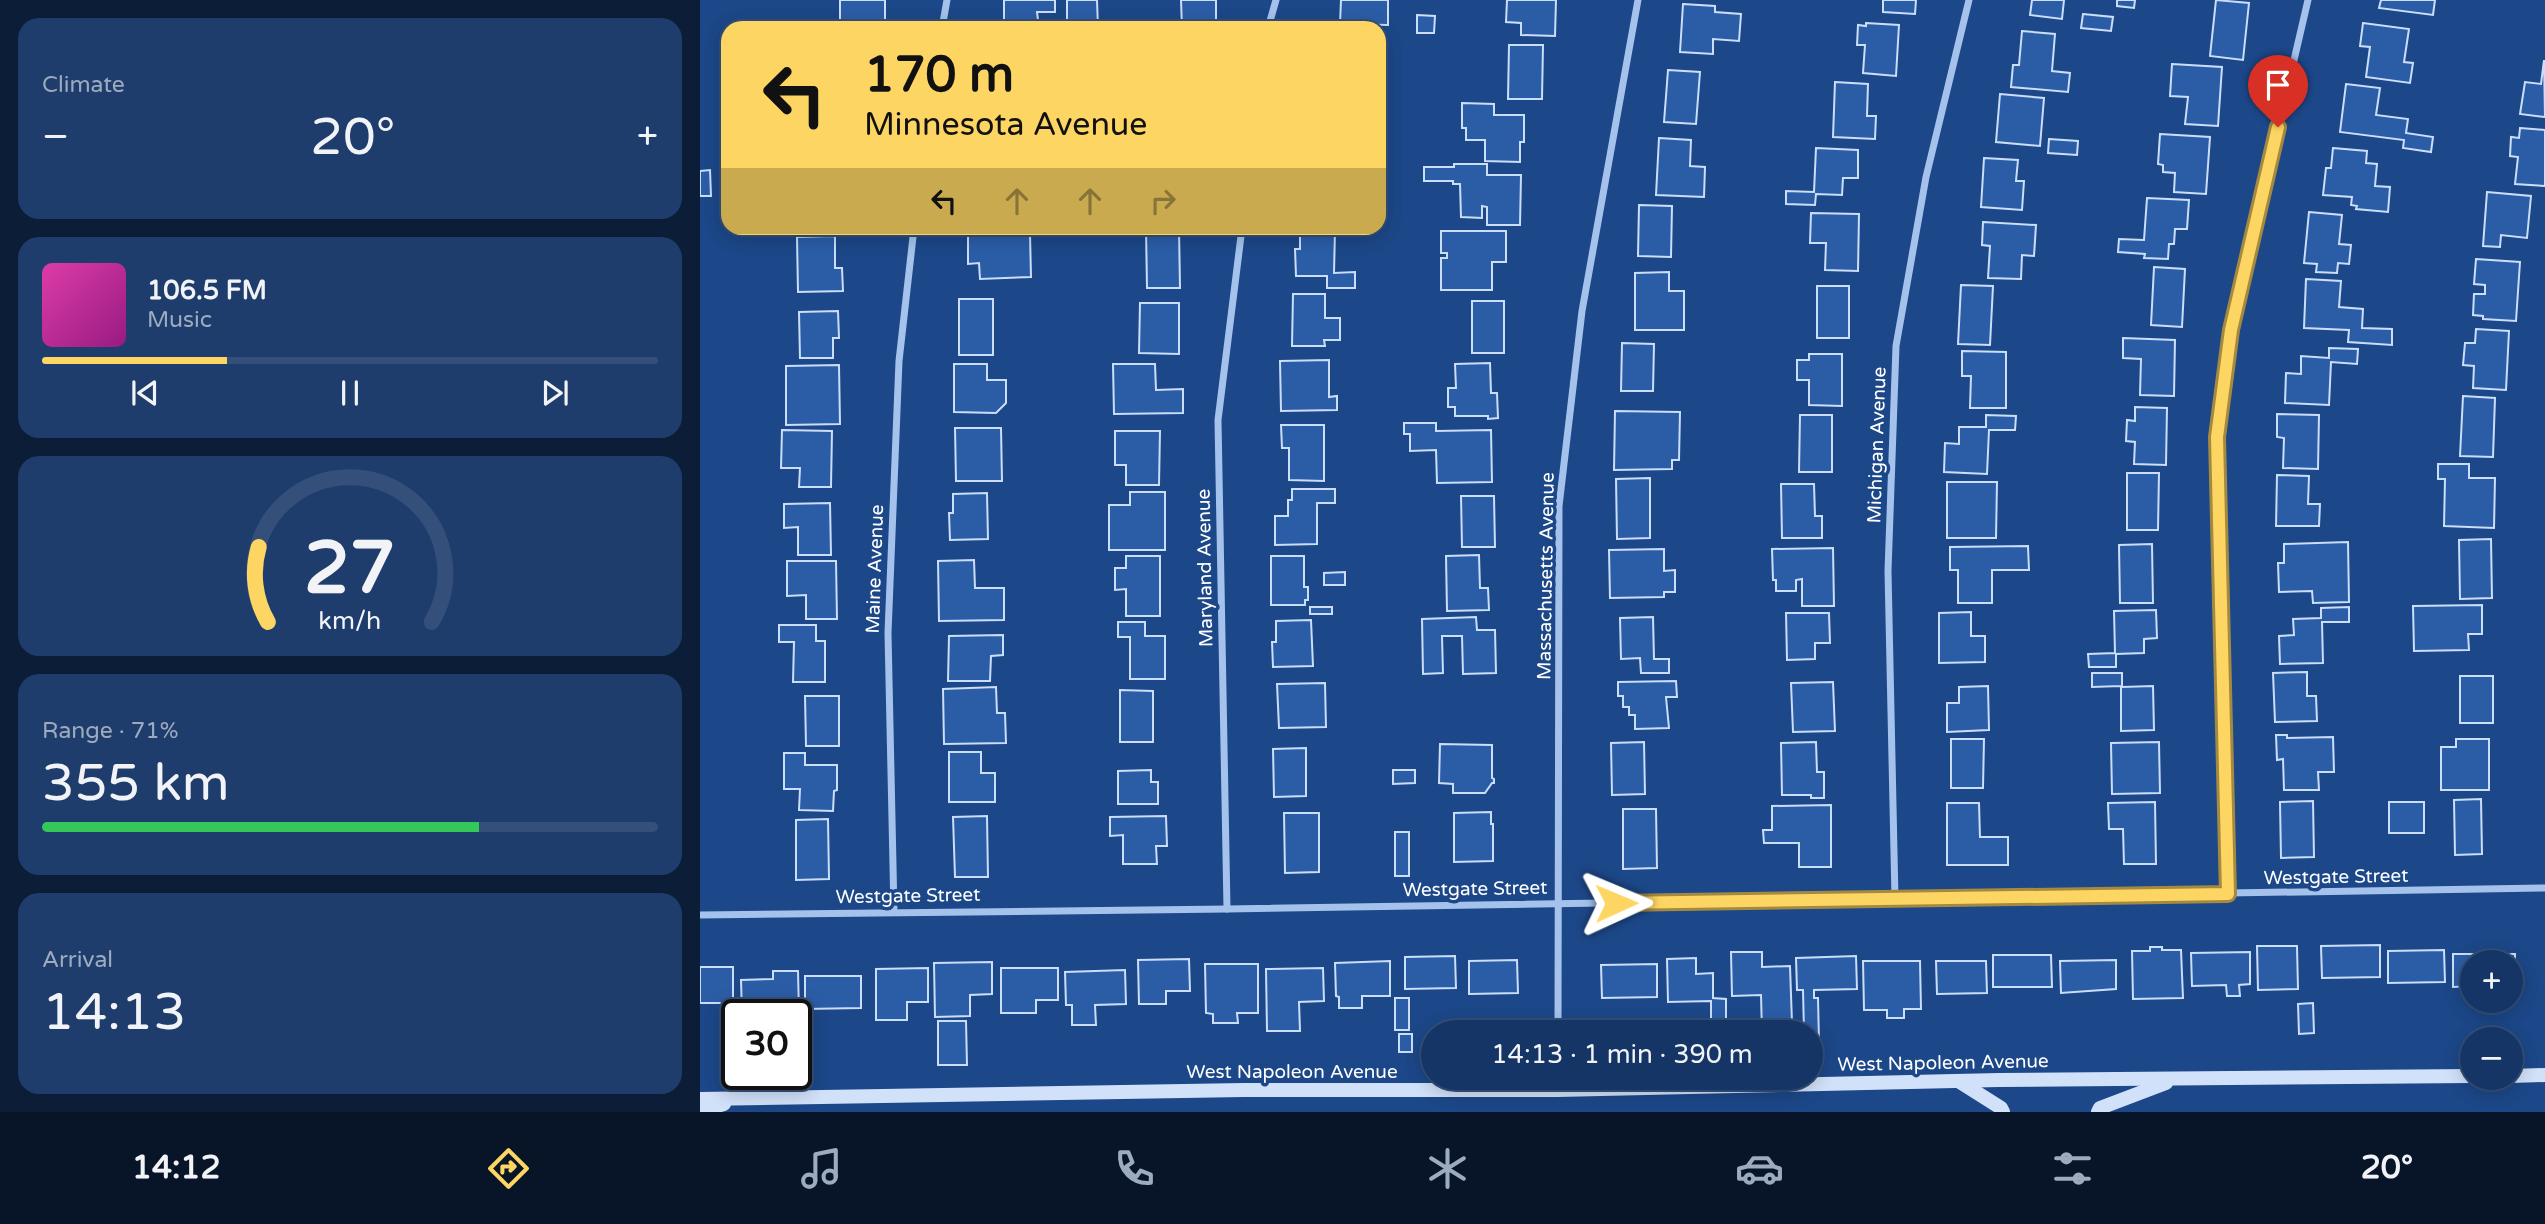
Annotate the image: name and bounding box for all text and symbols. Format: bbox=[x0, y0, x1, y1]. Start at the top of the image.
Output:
text: 170 m bbox=[864, 46, 1014, 105]
icon: left bbox=[749, 49, 840, 140]
pin bbox=[2248, 55, 2308, 127]
icon: arrive bbox=[2259, 66, 2297, 104]
text: Climate bbox=[42, 71, 125, 99]
text: 20° bbox=[310, 106, 395, 169]
text: Minnesota Avenue bbox=[864, 106, 1147, 144]
text: − bbox=[42, 114, 69, 160]
text: + bbox=[637, 114, 658, 160]
icon: left bbox=[925, 182, 963, 220]
icon: ahead bbox=[998, 182, 1036, 220]
icon: ahead bbox=[1071, 182, 1109, 220]
icon: right bbox=[1144, 182, 1182, 220]
text: 106.5 FM bbox=[147, 275, 267, 306]
text: Music bbox=[147, 306, 212, 334]
street label: Michigan Avenue bbox=[1863, 366, 1891, 524]
icon: previous bbox=[126, 374, 164, 412]
icon: pause bbox=[331, 374, 369, 412]
icon: next bbox=[536, 374, 574, 412]
street label: Massachusetts Avenue bbox=[1533, 472, 1559, 680]
street label: Maryland Avenue bbox=[1193, 489, 1217, 647]
street label: Maine Avenue bbox=[862, 504, 888, 634]
text: 27 bbox=[304, 525, 396, 613]
text: km/h bbox=[319, 606, 381, 636]
text: Range · 71% bbox=[42, 717, 178, 745]
text: 355 km bbox=[42, 752, 230, 815]
street label: Westgate Street bbox=[2263, 865, 2409, 889]
position arrow bbox=[1579, 866, 1653, 940]
street label: Westgate Street bbox=[1402, 877, 1548, 901]
street label: Westgate Street bbox=[835, 884, 981, 908]
text: Arrival bbox=[42, 946, 113, 974]
map controls bbox=[2460, 950, 2523, 1090]
button: + bbox=[2460, 950, 2523, 1013]
text: 14:13 bbox=[42, 981, 186, 1044]
speed limit sign: 30 bbox=[721, 999, 812, 1090]
button: − bbox=[2460, 1027, 2523, 1090]
text: 14:13 · 1 min · 390 m bbox=[1491, 1039, 1753, 1070]
street label: West Napoleon Avenue bbox=[1837, 1050, 2049, 1076]
street label: West Napoleon Avenue bbox=[1186, 1061, 1398, 1083]
icon: directions bbox=[484, 1144, 533, 1193]
icon: music bbox=[797, 1144, 846, 1193]
icon: phone bbox=[1110, 1144, 1159, 1193]
icon: climate bbox=[1423, 1144, 1472, 1193]
icon: car bbox=[1735, 1144, 1784, 1193]
icon: filters bbox=[2048, 1144, 2097, 1193]
text: 14:12 bbox=[132, 1149, 221, 1187]
text: 20° bbox=[2361, 1149, 2413, 1187]

